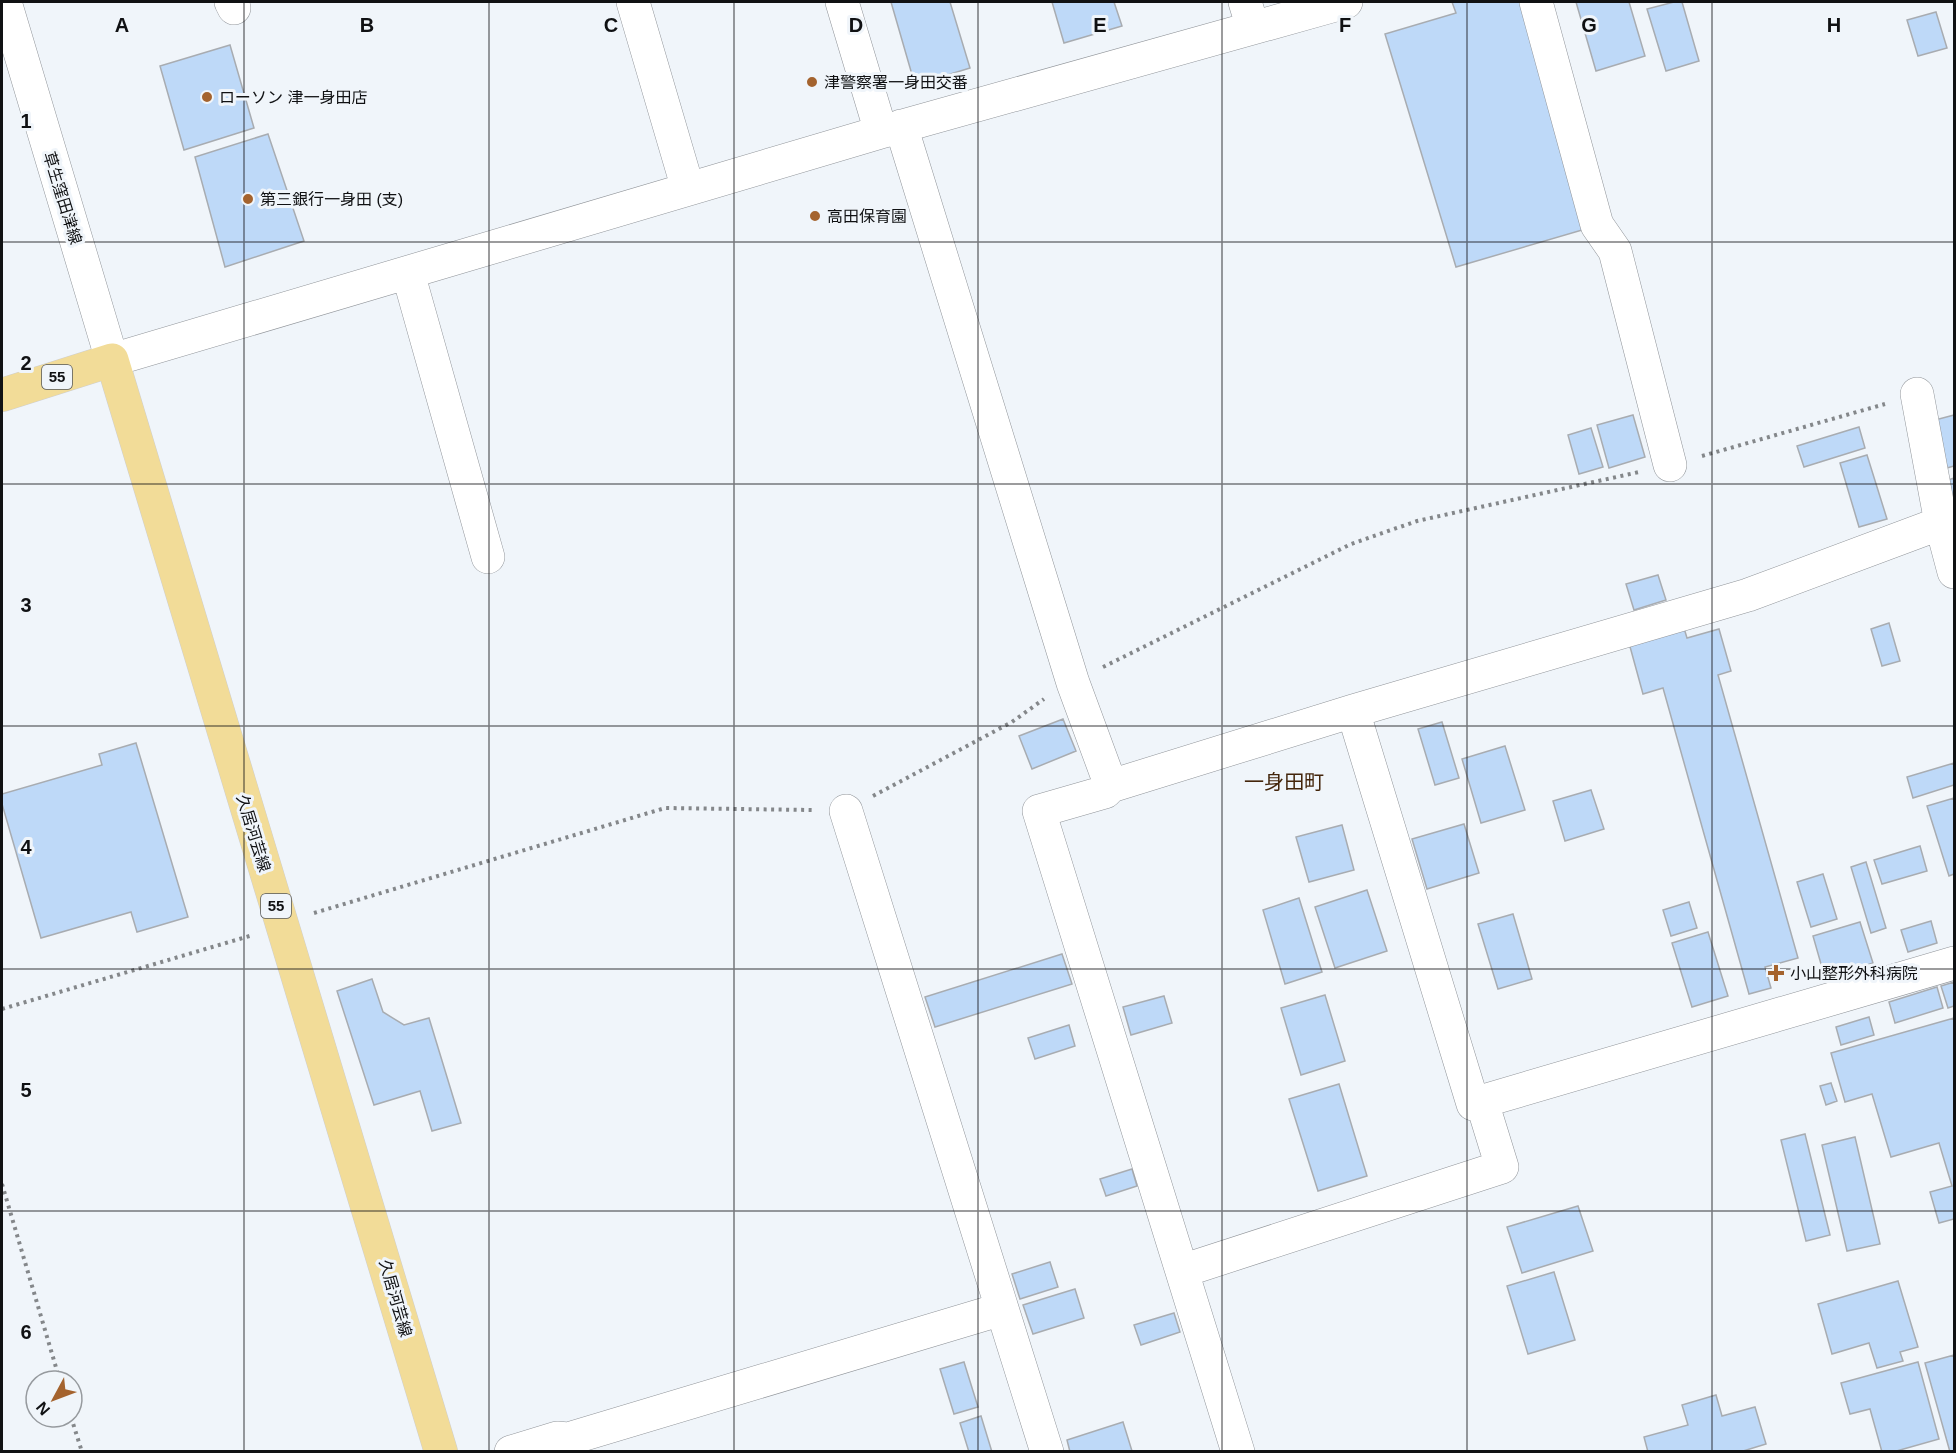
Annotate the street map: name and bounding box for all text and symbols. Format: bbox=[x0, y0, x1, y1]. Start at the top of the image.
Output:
text: A bbox=[115, 14, 129, 36]
text: B bbox=[360, 14, 374, 36]
text: C bbox=[604, 14, 618, 36]
text: D bbox=[849, 14, 863, 36]
text: E bbox=[1093, 14, 1107, 36]
text: F bbox=[1339, 14, 1351, 36]
text: G bbox=[1581, 14, 1597, 36]
text: H bbox=[1827, 14, 1841, 36]
place label: 津警察署一身田交番 bbox=[824, 74, 968, 91]
marker: 津警察署一身田交番 bbox=[805, 75, 819, 89]
place label: ローソン 津一身田店 bbox=[219, 89, 367, 106]
marker: ローソン 津一身田店 bbox=[200, 90, 214, 104]
text: 1 bbox=[20, 110, 32, 132]
street label: 草生窪田津線 bbox=[40, 150, 85, 247]
place label: 第三銀行一身田 (支) bbox=[260, 191, 403, 208]
marker: 第三銀行一身田 (支) bbox=[241, 192, 255, 206]
place label: 高田保育園 bbox=[827, 208, 907, 225]
marker: 高田保育園 bbox=[808, 209, 822, 223]
text: 2 bbox=[20, 352, 32, 374]
road number: 55 bbox=[42, 365, 72, 389]
text: 3 bbox=[20, 594, 32, 616]
district label: 一身田町 bbox=[1244, 771, 1324, 793]
street label: 久居河芸線 bbox=[234, 792, 273, 874]
text: 4 bbox=[20, 836, 32, 858]
road number: 55 bbox=[261, 894, 291, 918]
marker: 小山整形外科病院 bbox=[1767, 964, 1785, 982]
place label: 小山整形外科病院 bbox=[1790, 965, 1918, 982]
text: 5 bbox=[20, 1079, 32, 1101]
street label: 久居河芸線 bbox=[376, 1257, 415, 1339]
text: 6 bbox=[20, 1321, 32, 1343]
north arrow bbox=[24, 1369, 84, 1429]
text: N bbox=[33, 1399, 53, 1418]

